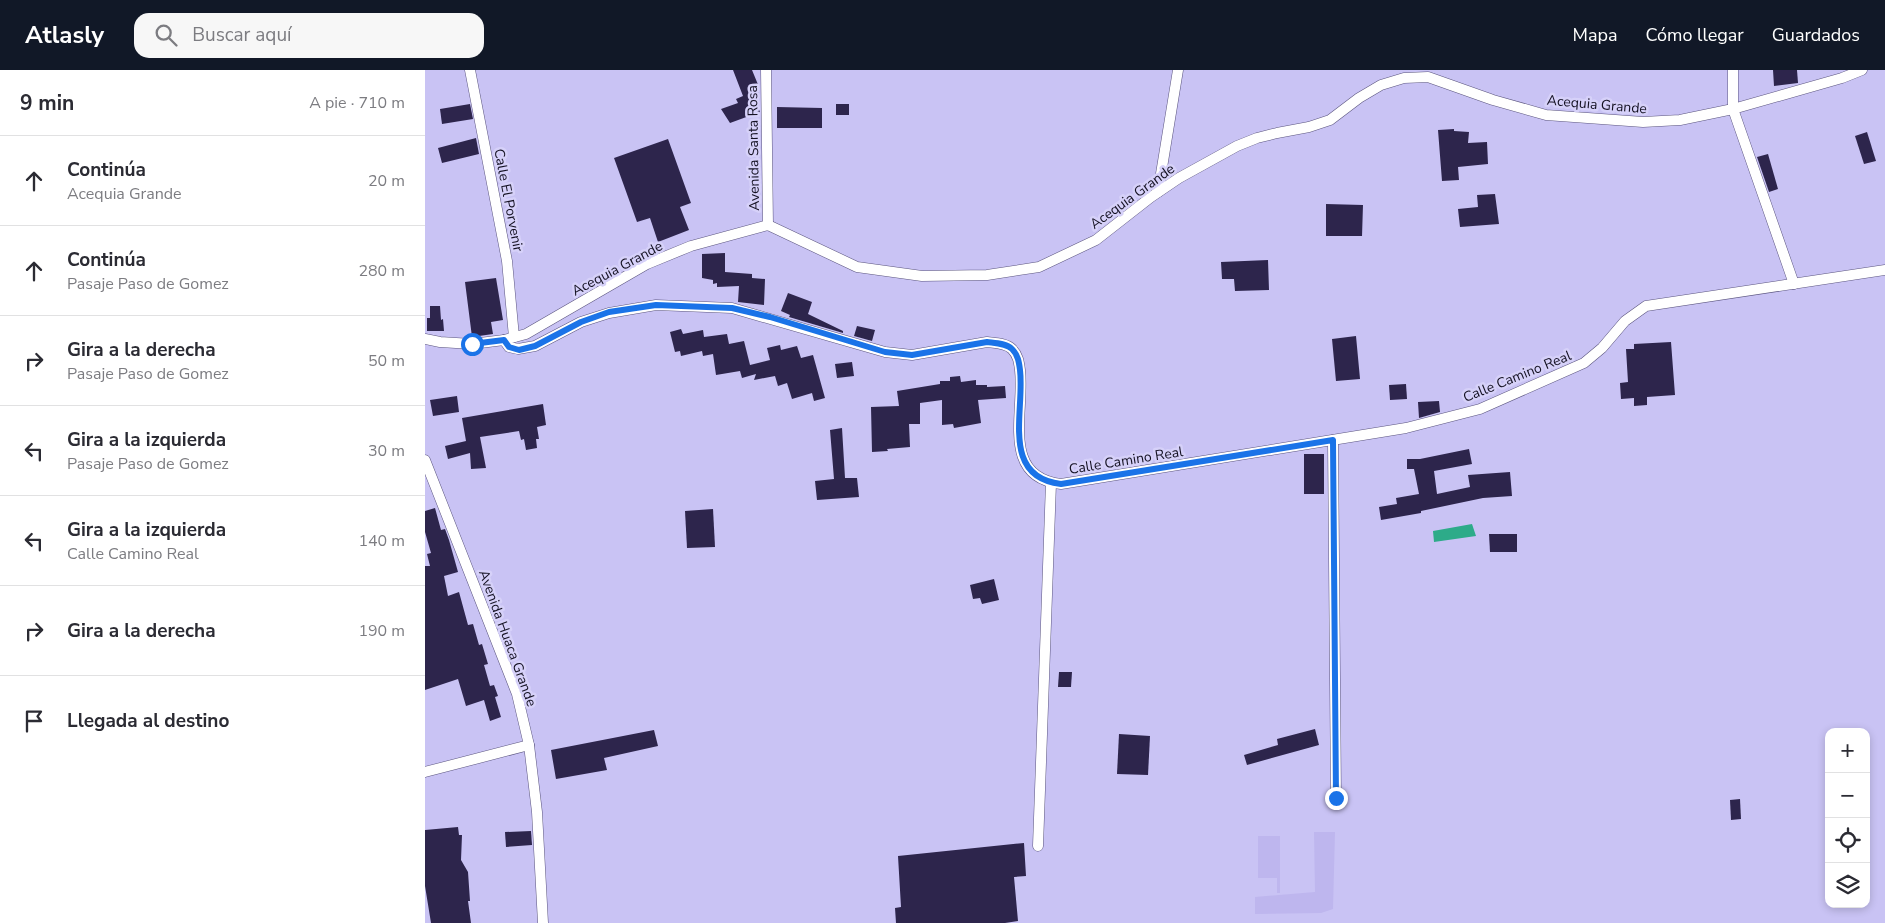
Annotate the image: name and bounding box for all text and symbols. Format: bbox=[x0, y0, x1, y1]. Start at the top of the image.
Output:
search box bbox=[134, 13, 484, 58]
text: Atlasly bbox=[25, 19, 104, 51]
icon: search bbox=[152, 21, 180, 49]
text: Buscar aquí bbox=[192, 22, 292, 48]
text: Mapa bbox=[1573, 23, 1618, 47]
text: Cómo llegar bbox=[1646, 23, 1744, 47]
text: Guardados bbox=[1772, 23, 1860, 47]
street label: Avenida Santa Rosa bbox=[743, 85, 764, 211]
text: 9 min bbox=[20, 89, 74, 117]
street label: Acequia Grande bbox=[1546, 91, 1648, 118]
text: A pie · 710 m bbox=[309, 92, 405, 114]
street label: Calle El Porvenir bbox=[489, 147, 528, 253]
text: Continúa bbox=[67, 157, 146, 183]
street label: Acequia Grande bbox=[1086, 159, 1178, 234]
icon: ahead bbox=[20, 167, 48, 195]
text: 20 m bbox=[368, 170, 405, 192]
text: Acequia Grande bbox=[67, 183, 182, 205]
street label: Acequia Grande bbox=[568, 237, 666, 300]
text: Continúa bbox=[67, 247, 146, 273]
icon: ahead bbox=[20, 257, 48, 285]
text: 280 m bbox=[358, 260, 405, 282]
text: Pasaje Paso de Gomez bbox=[67, 273, 229, 295]
route start bbox=[461, 333, 484, 356]
text: Gira a la derecha bbox=[67, 337, 216, 363]
street label: Calle Camino Real bbox=[1460, 346, 1575, 407]
icon: right bbox=[20, 347, 48, 375]
text: 50 m bbox=[368, 350, 405, 372]
text: Pasaje Paso de Gomez bbox=[67, 363, 229, 385]
text: Gira a la izquierda bbox=[67, 427, 226, 453]
icon: left bbox=[20, 437, 48, 465]
text: 30 m bbox=[368, 440, 405, 462]
street label: Calle Camino Real bbox=[1068, 442, 1185, 479]
text: Pasaje Paso de Gomez bbox=[67, 453, 229, 475]
text: Gira a la izquierda bbox=[67, 517, 226, 543]
icon: left bbox=[20, 527, 48, 555]
text: 140 m bbox=[358, 530, 405, 552]
text: Calle Camino Real bbox=[67, 543, 199, 565]
street label: Avenida Huaca Grande bbox=[474, 567, 541, 709]
icon: right bbox=[20, 617, 48, 645]
text: Gira a la derecha bbox=[67, 618, 216, 644]
text: 190 m bbox=[358, 620, 405, 642]
icon: arrive bbox=[20, 707, 48, 735]
text: Llegada al destino bbox=[67, 708, 229, 734]
map controls bbox=[1825, 728, 1870, 908]
button: + bbox=[1825, 728, 1870, 773]
button: − bbox=[1825, 773, 1870, 818]
route end bbox=[1325, 787, 1348, 810]
button: locate bbox=[1825, 818, 1870, 863]
button: layers bbox=[1825, 863, 1870, 908]

